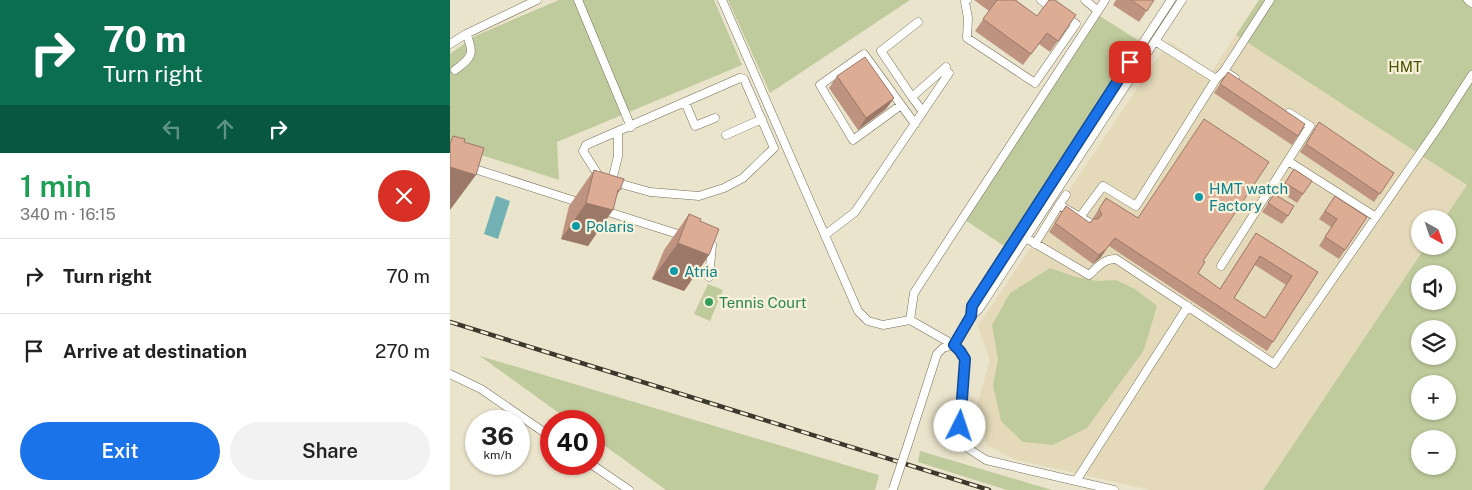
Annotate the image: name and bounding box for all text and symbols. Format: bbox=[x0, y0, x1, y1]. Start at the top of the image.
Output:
text: 70 m bbox=[103, 19, 186, 60]
icon: right bbox=[20, 20, 85, 85]
pin bbox=[1109, 41, 1151, 83]
icon: arrive bbox=[1116, 48, 1144, 76]
park label: HMT bbox=[1388, 58, 1422, 75]
text: Turn right bbox=[103, 61, 203, 87]
icon: left bbox=[158, 115, 186, 143]
icon: ahead bbox=[211, 115, 239, 143]
icon: right bbox=[264, 115, 292, 143]
text: 1 min bbox=[20, 168, 91, 204]
button: close bbox=[378, 170, 430, 222]
place label: HMT watch Factory bbox=[1209, 180, 1288, 214]
marker: HMT watch Factory bbox=[1193, 191, 1205, 203]
text: 340 m · 16:15 bbox=[20, 205, 116, 224]
north arrow bbox=[1411, 210, 1456, 255]
map controls bbox=[1411, 210, 1456, 475]
place label: Polaris bbox=[586, 218, 634, 235]
marker: Polaris bbox=[570, 220, 582, 232]
icon: right bbox=[20, 262, 48, 290]
place label: Atria bbox=[684, 263, 718, 280]
text: Turn right bbox=[63, 265, 152, 287]
text: 70 m bbox=[386, 265, 430, 287]
marker: Atria bbox=[668, 265, 680, 277]
button: sound bbox=[1411, 265, 1456, 310]
place label: Tennis Court bbox=[719, 294, 807, 311]
marker: Tennis Court bbox=[703, 296, 715, 308]
button: layers bbox=[1411, 320, 1456, 365]
icon: arrive bbox=[20, 337, 48, 365]
text: Arrive at destination bbox=[63, 340, 247, 362]
text: 270 m bbox=[375, 340, 430, 362]
button: + bbox=[1411, 375, 1456, 420]
position arrow bbox=[933, 399, 985, 451]
speed limit sign: 40 bbox=[540, 410, 605, 475]
text: 36 bbox=[481, 421, 514, 451]
button: Exit bbox=[20, 422, 220, 480]
button: Share bbox=[230, 422, 430, 480]
button: − bbox=[1411, 430, 1456, 475]
text: km/h bbox=[483, 448, 512, 462]

